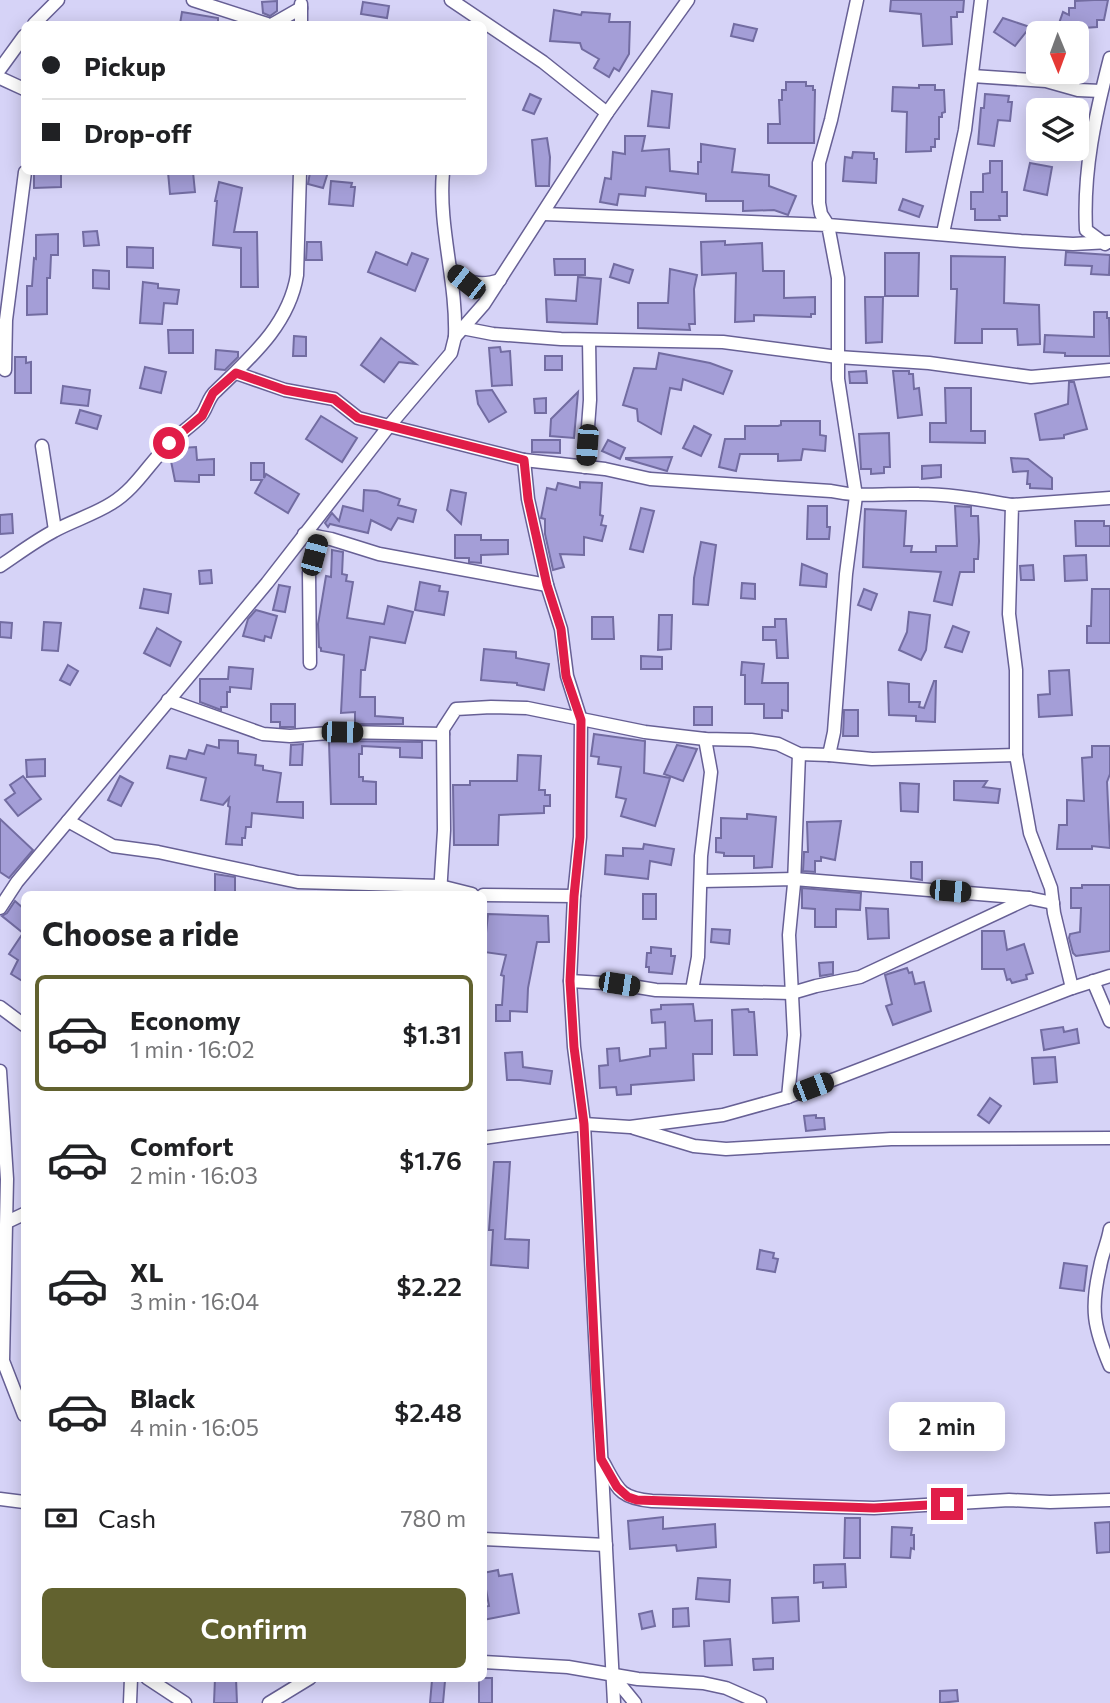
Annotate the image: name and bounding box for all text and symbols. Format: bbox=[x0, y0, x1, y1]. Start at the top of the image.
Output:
north arrow bbox=[1026, 21, 1088, 84]
map controls bbox=[1026, 21, 1089, 161]
text: Pickup bbox=[84, 50, 166, 81]
button: layers bbox=[1026, 98, 1089, 161]
text: Drop-off bbox=[84, 117, 191, 148]
car bbox=[443, 261, 490, 303]
car bbox=[576, 423, 599, 467]
route start bbox=[153, 427, 185, 459]
car bbox=[299, 532, 330, 578]
car bbox=[321, 721, 364, 743]
car bbox=[929, 879, 972, 903]
text: Choose a ride bbox=[42, 913, 239, 953]
car bbox=[597, 970, 642, 998]
icon: car bbox=[46, 1002, 109, 1065]
text: Economy bbox=[130, 1004, 241, 1035]
text: $1.31 bbox=[402, 1018, 462, 1049]
text: 1 min · 16:02 bbox=[130, 1035, 255, 1063]
car bbox=[790, 1070, 837, 1104]
icon: car bbox=[46, 1128, 109, 1191]
text: Comfort bbox=[130, 1130, 233, 1161]
text: $1.76 bbox=[399, 1144, 462, 1175]
text: 2 min · 16:03 bbox=[130, 1161, 258, 1189]
icon: car bbox=[46, 1254, 109, 1317]
text: XL bbox=[130, 1256, 164, 1287]
text: $2.22 bbox=[397, 1270, 462, 1301]
text: 3 min · 16:04 bbox=[130, 1287, 259, 1315]
icon: car bbox=[46, 1380, 109, 1443]
text: Black bbox=[130, 1382, 196, 1413]
text: $2.48 bbox=[394, 1396, 462, 1427]
callout: 2 min bbox=[889, 1402, 1005, 1452]
text: 2 min bbox=[919, 1412, 975, 1440]
text: 4 min · 16:05 bbox=[130, 1413, 259, 1441]
route end bbox=[931, 1488, 963, 1520]
icon: cash bbox=[42, 1499, 80, 1537]
text: Cash bbox=[98, 1502, 156, 1533]
text: 780 m bbox=[400, 1504, 466, 1532]
button: Confirm bbox=[42, 1588, 466, 1668]

